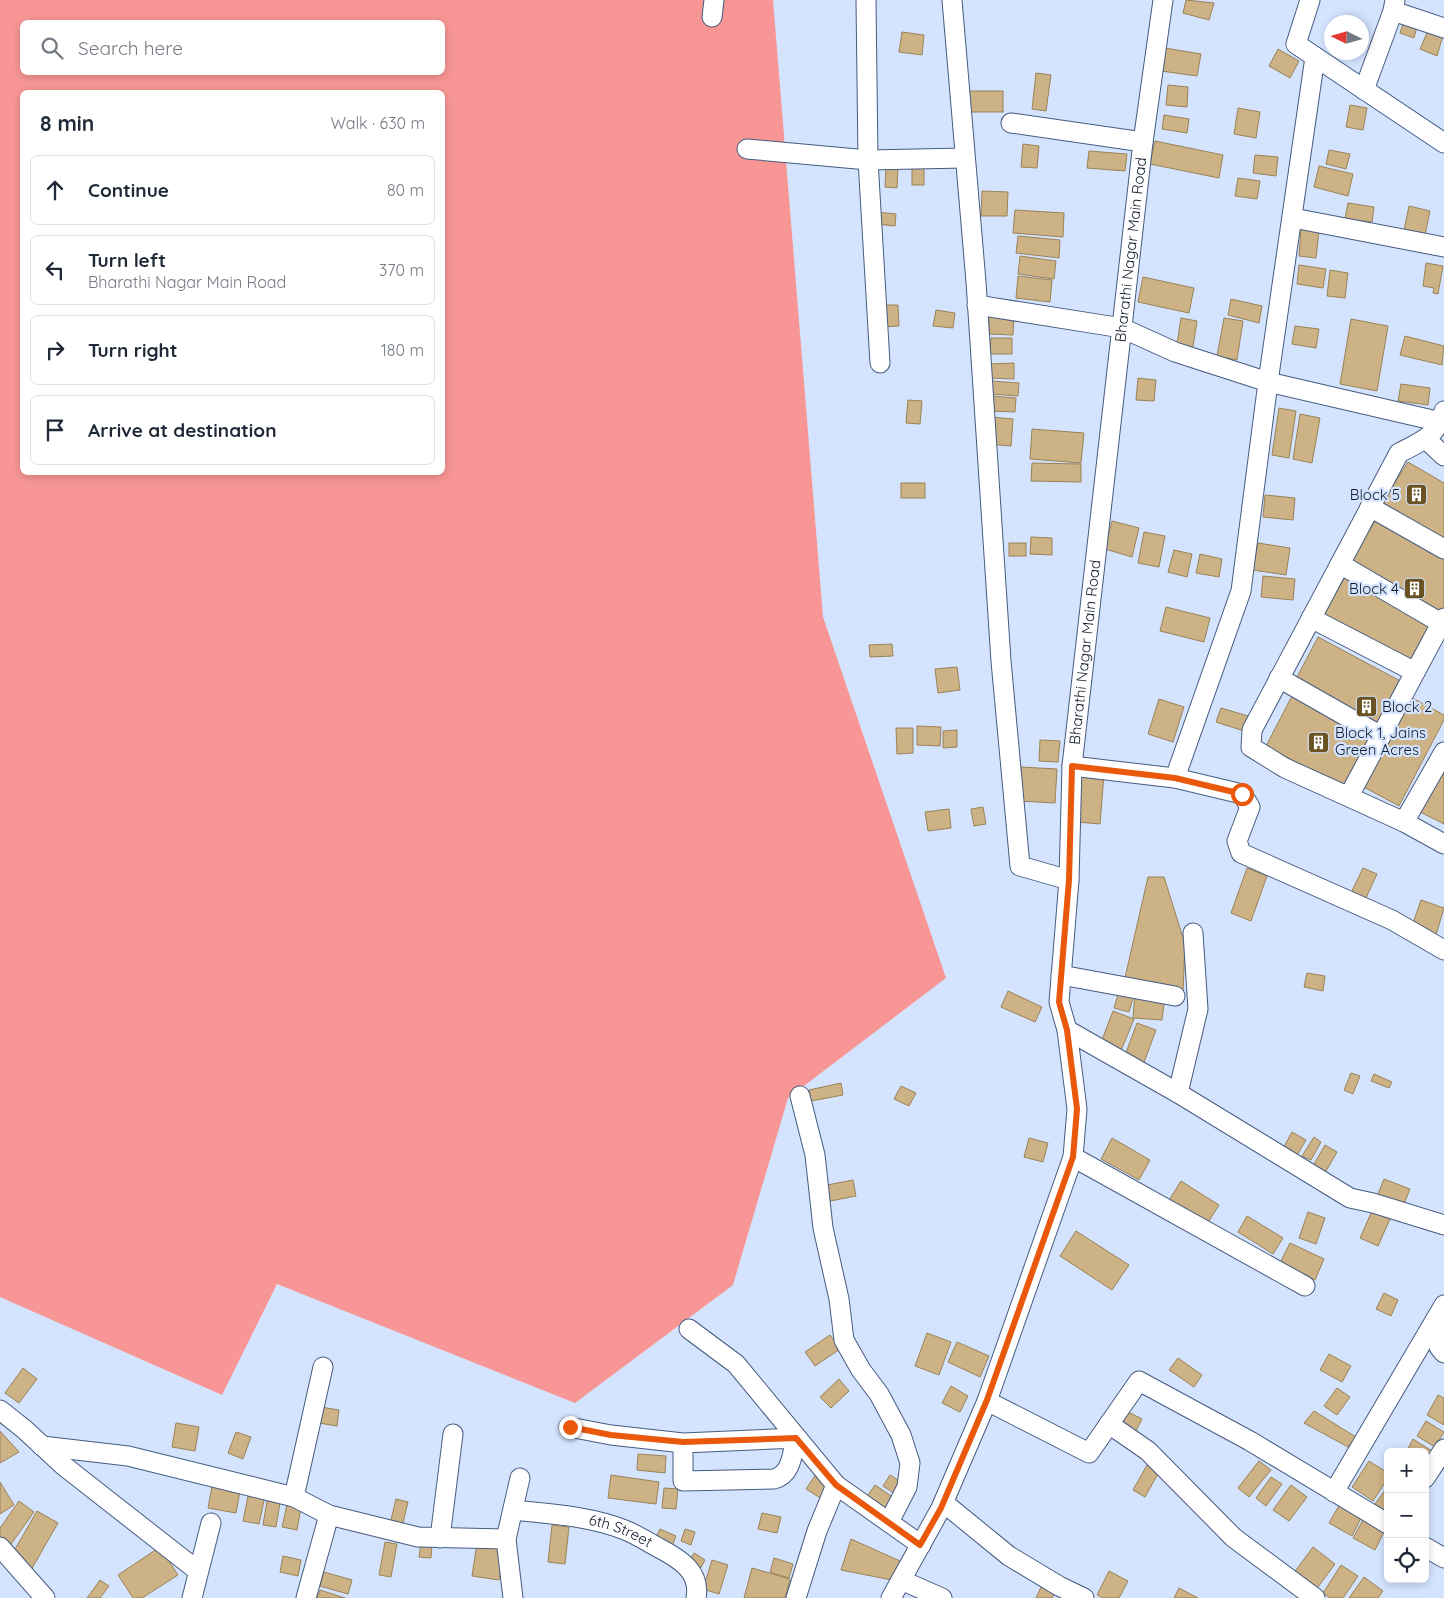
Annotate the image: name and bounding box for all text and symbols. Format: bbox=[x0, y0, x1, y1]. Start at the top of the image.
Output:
north arrow bbox=[1324, 15, 1369, 60]
search box bbox=[20, 20, 445, 75]
icon: search bbox=[38, 34, 66, 62]
text: Search here bbox=[78, 36, 183, 60]
text: 8 min bbox=[40, 110, 94, 136]
text: Walk · 630 m bbox=[330, 113, 425, 133]
street label: Bharathi Nagar Main Road bbox=[1110, 156, 1150, 343]
icon: ahead bbox=[41, 176, 69, 204]
text: Continue bbox=[88, 178, 169, 202]
text: 80 m bbox=[387, 180, 424, 200]
text: Turn left bbox=[88, 248, 166, 272]
icon: left bbox=[41, 256, 69, 284]
text: 370 m bbox=[379, 260, 424, 280]
text: Bharathi Nagar Main Road bbox=[88, 272, 286, 292]
icon: right bbox=[41, 336, 69, 364]
text: Turn right bbox=[88, 338, 177, 362]
text: 180 m bbox=[381, 340, 424, 360]
icon: arrive bbox=[41, 416, 69, 444]
text: Arrive at destination bbox=[88, 418, 277, 442]
building icon: Block 5 bbox=[1404, 483, 1428, 507]
place label: Block 5 bbox=[1350, 485, 1400, 504]
street label: Bharathi Nagar Main Road bbox=[1064, 559, 1104, 746]
building icon: Block 4 bbox=[1403, 577, 1427, 601]
place label: Block 4 bbox=[1349, 579, 1399, 598]
building icon: Block 2 bbox=[1354, 695, 1378, 719]
place label: Block 2 bbox=[1382, 697, 1432, 716]
place label: Block 1, Jains Green Acres bbox=[1335, 723, 1426, 759]
building icon: Block 1, Jains Green Acres bbox=[1307, 730, 1331, 754]
route start bbox=[1231, 783, 1254, 806]
route end bbox=[559, 1416, 582, 1439]
map controls bbox=[1384, 1448, 1429, 1583]
button: + bbox=[1384, 1448, 1429, 1493]
button: − bbox=[1384, 1493, 1429, 1538]
street label: 6th Street bbox=[587, 1510, 656, 1551]
button: locate bbox=[1384, 1538, 1429, 1583]

